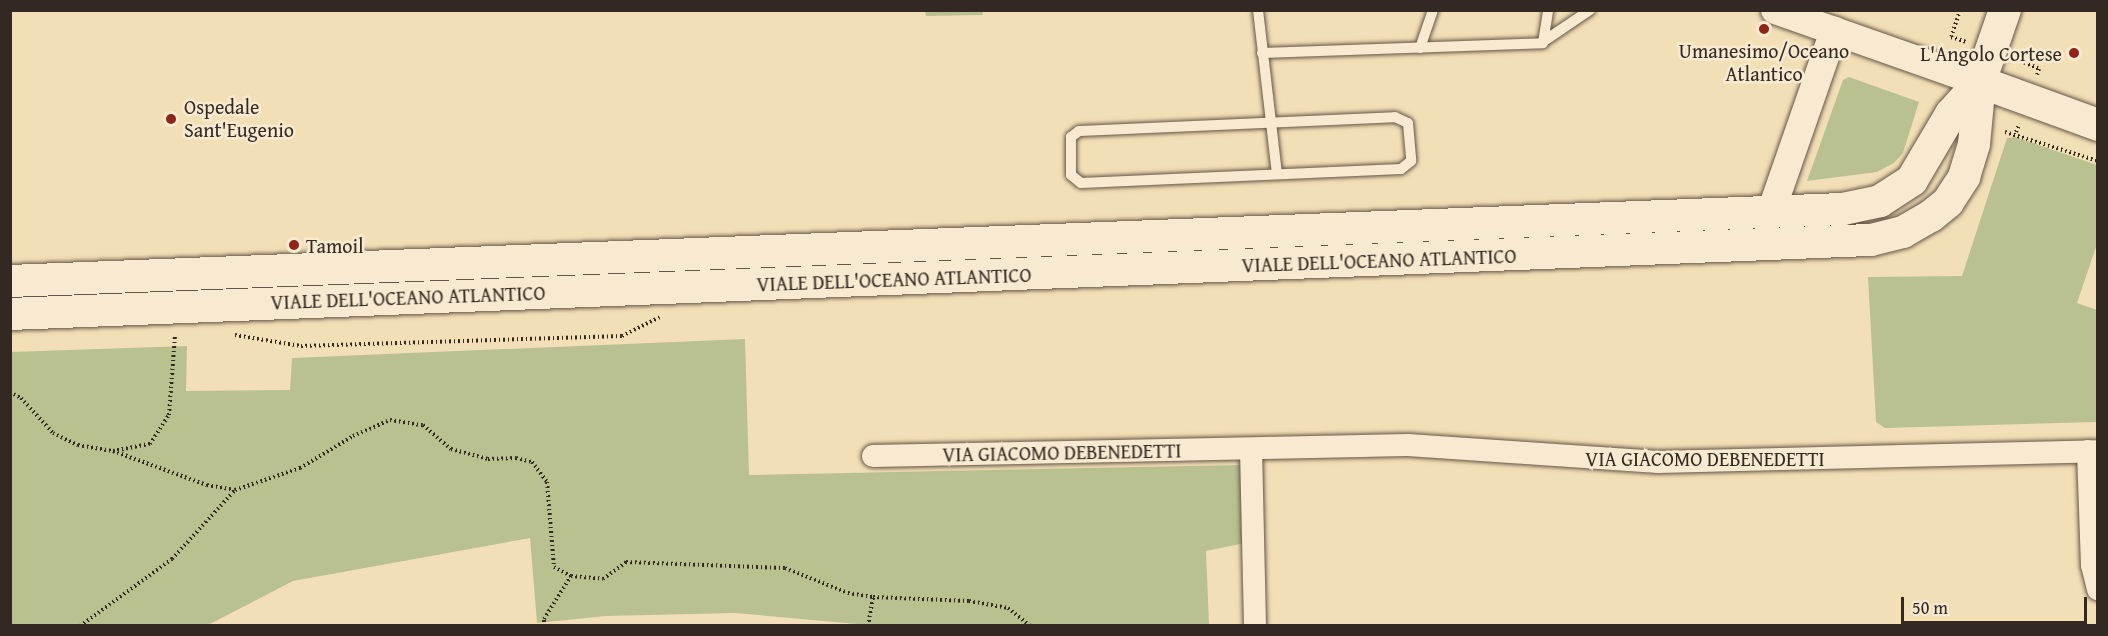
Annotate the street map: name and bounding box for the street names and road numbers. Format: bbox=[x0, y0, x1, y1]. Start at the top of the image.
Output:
street label: VIALE DELL'OCEANO ATLANTICO bbox=[1241, 243, 1517, 277]
street label: VIALE DELL'OCEANO ATLANTICO bbox=[756, 262, 1032, 296]
street label: VIALE DELL'OCEANO ATLANTICO bbox=[270, 280, 546, 314]
street label: VIA GIACOMO DEBENEDETTI bbox=[942, 438, 1182, 466]
street label: VIA GIACOMO DEBENEDETTI bbox=[1585, 446, 1825, 470]

